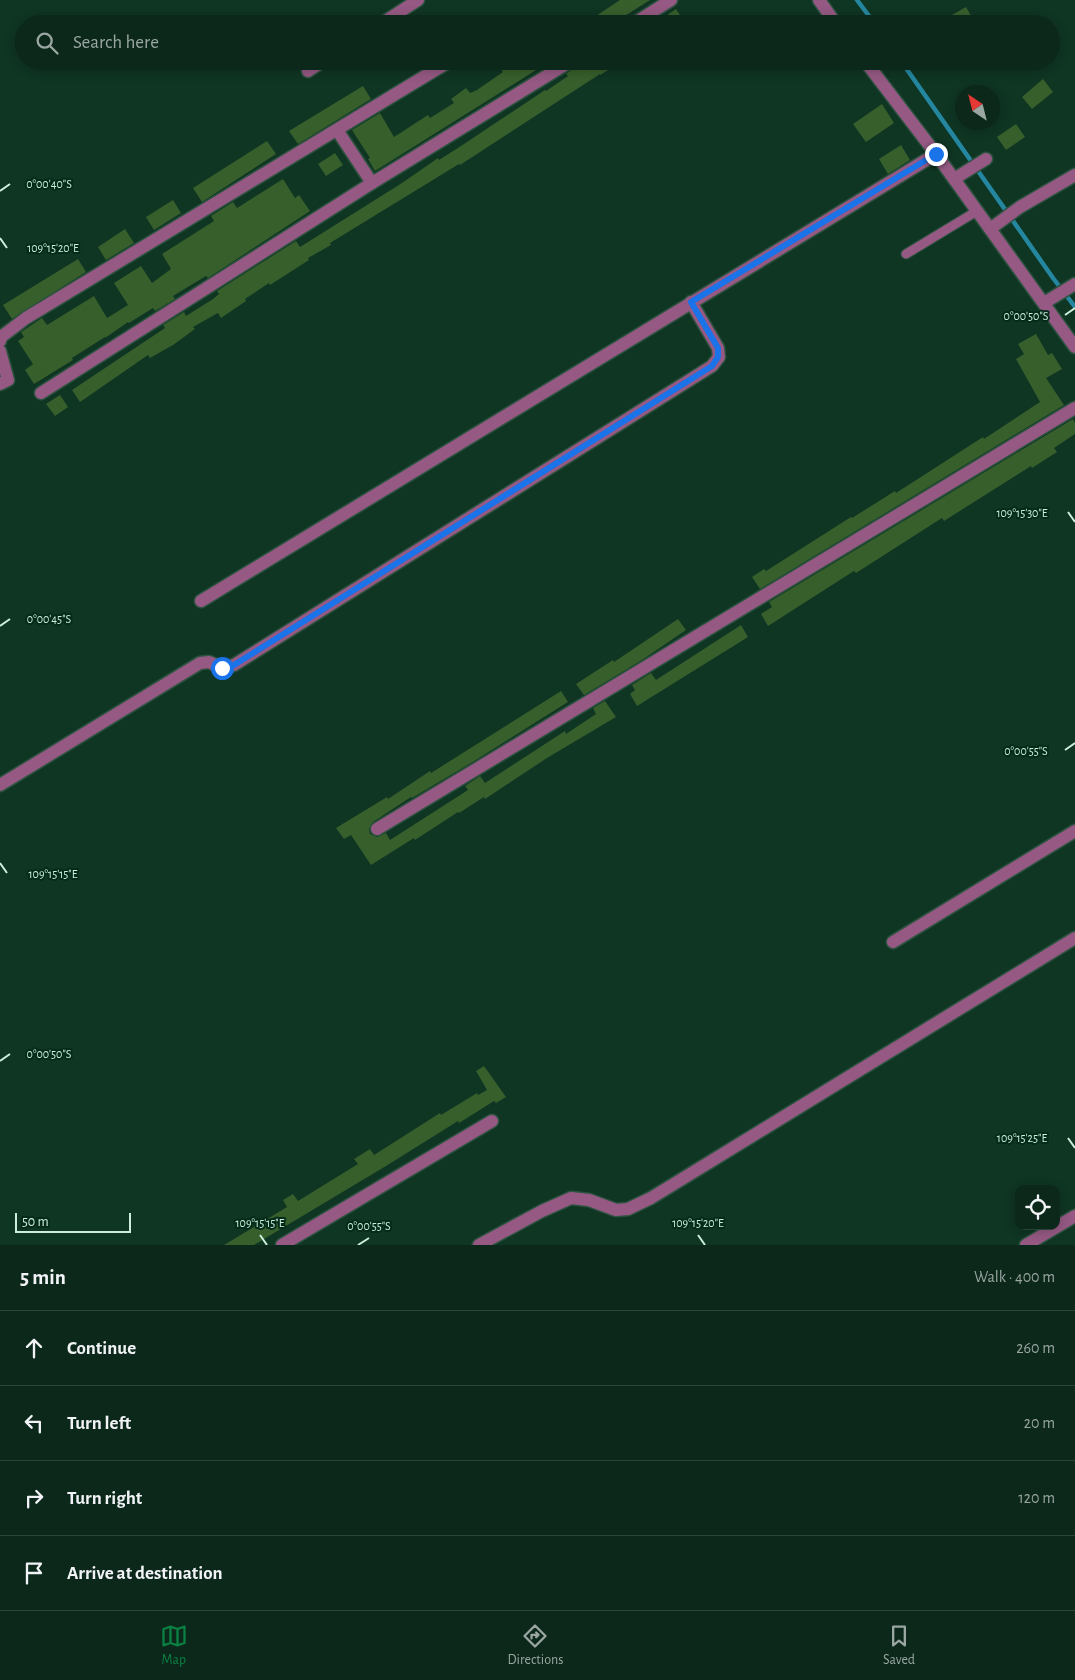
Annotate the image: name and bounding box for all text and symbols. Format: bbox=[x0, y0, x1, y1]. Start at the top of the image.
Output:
search box bbox=[15, 15, 1060, 70]
icon: search bbox=[33, 29, 61, 57]
text: Search here bbox=[73, 33, 159, 52]
north arrow bbox=[955, 85, 1000, 130]
route end bbox=[925, 143, 948, 166]
text: 0°00'40"S bbox=[26, 178, 72, 190]
text: 109°15'20"E bbox=[27, 242, 79, 254]
text: 0°00'50"S bbox=[1004, 310, 1049, 322]
text: 109°15'30"E bbox=[996, 507, 1048, 519]
text: 0°00'45"S bbox=[27, 613, 71, 625]
route start bbox=[211, 657, 234, 680]
text: 0°00'55"S bbox=[1004, 745, 1048, 757]
text: 109°15'15"E bbox=[28, 868, 78, 880]
text: 0°00'50"S bbox=[27, 1048, 72, 1060]
text: 109°15'25"E bbox=[997, 1132, 1047, 1144]
map controls bbox=[1015, 1185, 1060, 1230]
button: locate bbox=[1015, 1185, 1060, 1230]
scale bar bbox=[15, 1210, 131, 1233]
text: 50 m bbox=[22, 1215, 49, 1229]
text: 109°15'15"E bbox=[235, 1217, 285, 1229]
text: 109°15'20"E bbox=[672, 1217, 724, 1229]
text: 0°00'55"S bbox=[347, 1220, 391, 1232]
text: 5 min bbox=[20, 1267, 66, 1288]
text: Walk · 400 m bbox=[974, 1269, 1055, 1285]
icon: ahead bbox=[20, 1334, 48, 1362]
text: Continue bbox=[67, 1339, 136, 1358]
text: 260 m bbox=[1016, 1340, 1055, 1356]
icon: left bbox=[20, 1409, 48, 1437]
text: Turn left bbox=[67, 1414, 131, 1433]
text: 20 m bbox=[1024, 1415, 1055, 1431]
icon: right bbox=[20, 1484, 48, 1512]
text: Turn right bbox=[67, 1489, 142, 1508]
text: 120 m bbox=[1018, 1490, 1055, 1506]
icon: arrive bbox=[20, 1559, 48, 1587]
text: Arrive at destination bbox=[67, 1564, 223, 1583]
tab: Map bbox=[160, 1622, 188, 1669]
tab: Directions bbox=[508, 1622, 563, 1669]
tab: Saved bbox=[883, 1622, 915, 1669]

